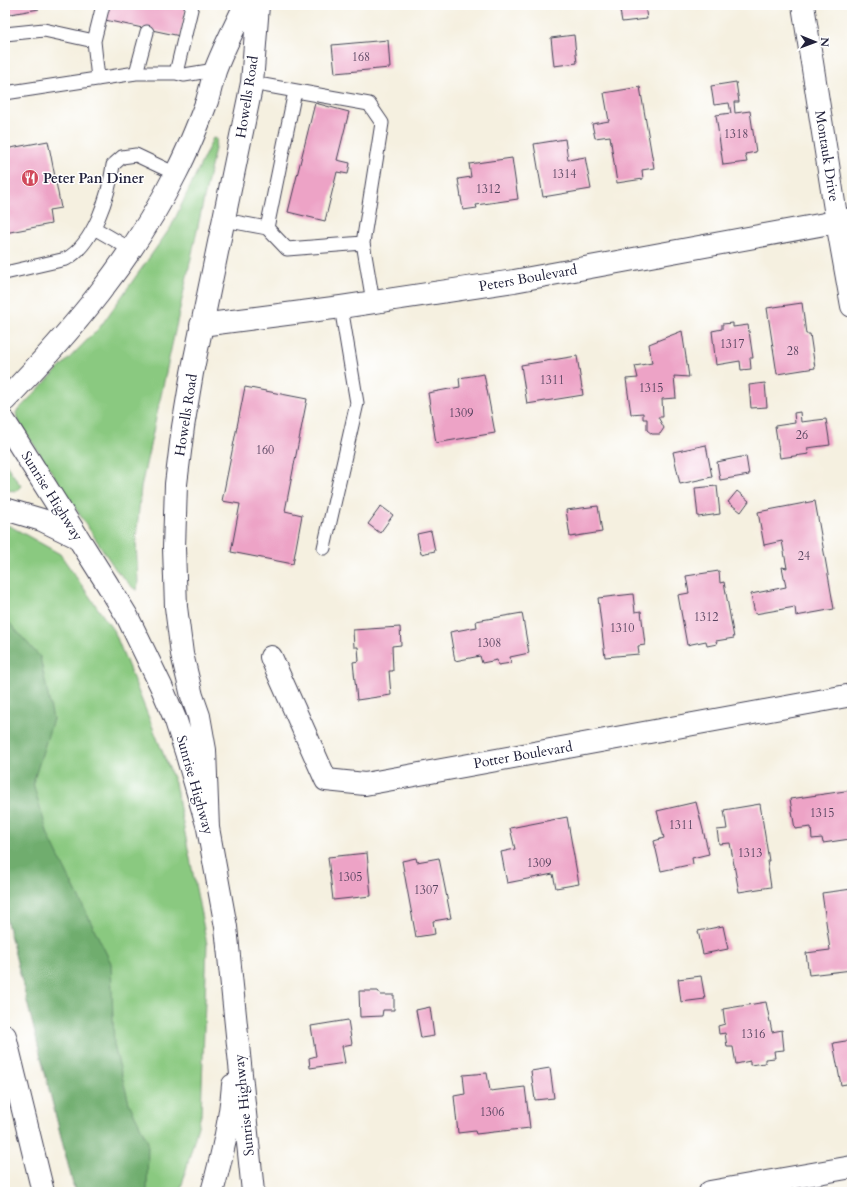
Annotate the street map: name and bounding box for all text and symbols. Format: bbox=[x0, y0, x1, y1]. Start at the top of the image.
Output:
north arrow bbox=[795, 22, 835, 62]
text: N bbox=[817, 37, 832, 48]
house number: 168 bbox=[352, 49, 370, 65]
street label: Howells Road bbox=[231, 54, 263, 140]
street label: Montauk Drive bbox=[810, 109, 844, 203]
house number: 1318 bbox=[724, 126, 748, 142]
house number: 1314 bbox=[552, 166, 576, 182]
restaurant icon: Peter Pan Diner bbox=[20, 168, 40, 188]
place label: Peter Pan Diner bbox=[43, 169, 144, 188]
house number: 1312 bbox=[476, 181, 500, 197]
street label: Peters Boulevard bbox=[477, 260, 579, 296]
house number: 1317 bbox=[720, 336, 744, 352]
house number: 28 bbox=[787, 343, 799, 359]
street label: Howells Road bbox=[170, 372, 202, 458]
house number: 1311 bbox=[540, 372, 564, 388]
house number: 1315 bbox=[639, 380, 663, 396]
house number: 1309 bbox=[449, 405, 473, 421]
house number: 26 bbox=[796, 427, 808, 443]
house number: 160 bbox=[256, 442, 274, 458]
street label: Sunrise Highway bbox=[17, 448, 87, 545]
house number: 24 bbox=[798, 548, 810, 564]
house number: 1312 bbox=[694, 609, 718, 625]
house number: 1310 bbox=[610, 620, 634, 636]
house number: 1308 bbox=[477, 635, 501, 651]
street label: Sunrise Highway bbox=[172, 733, 218, 837]
street label: Potter Boulevard bbox=[472, 737, 575, 773]
house number: 1315 bbox=[810, 805, 834, 821]
house number: 1311 bbox=[669, 817, 693, 833]
house number: 1313 bbox=[738, 845, 762, 861]
house number: 1309 bbox=[527, 855, 551, 871]
house number: 1305 bbox=[338, 869, 362, 885]
house number: 1307 bbox=[414, 882, 438, 898]
house number: 1316 bbox=[741, 1026, 765, 1042]
street label: Sunrise Highway bbox=[229, 1053, 259, 1157]
house number: 1306 bbox=[480, 1104, 504, 1120]

